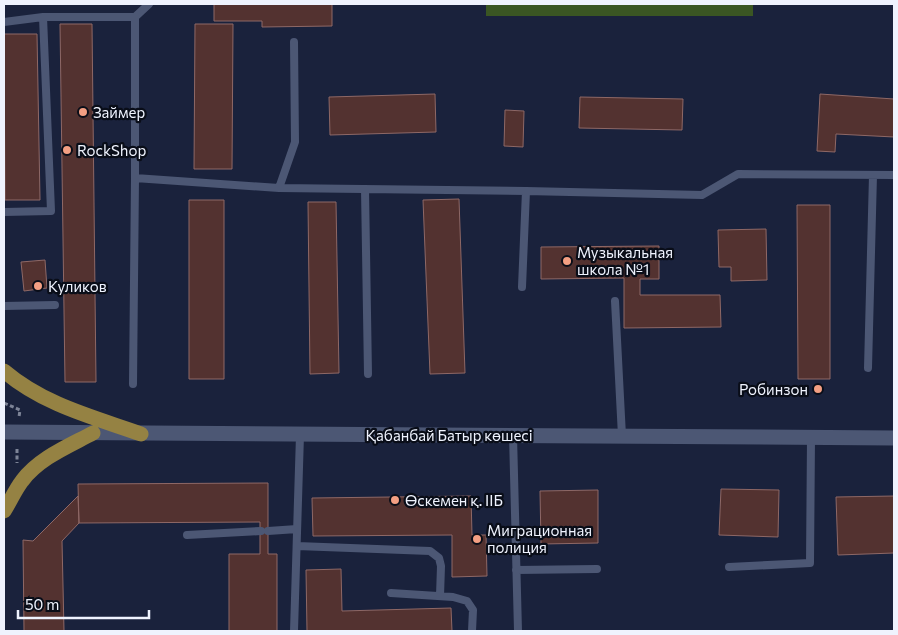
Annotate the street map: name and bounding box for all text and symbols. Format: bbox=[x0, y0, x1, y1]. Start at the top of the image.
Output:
place label: Займер bbox=[93, 103, 145, 121]
marker: Займер bbox=[77, 106, 89, 118]
place label: RockShop bbox=[77, 141, 146, 159]
marker: RockShop bbox=[61, 144, 73, 156]
place label: Музыкальная школа №1 bbox=[577, 243, 673, 278]
marker: Музыкальная школа №1 bbox=[561, 255, 573, 267]
place label: Куликов bbox=[48, 277, 107, 295]
marker: Куликов bbox=[32, 280, 44, 292]
place label: Робинзон bbox=[739, 380, 808, 398]
marker: Робинзон bbox=[812, 383, 824, 395]
street label: Қабанбай Батыр көшесі bbox=[365, 426, 533, 444]
place label: Өскемен қ. ІІБ bbox=[405, 491, 503, 509]
marker: Өскемен қ. ІІБ bbox=[389, 494, 401, 506]
place label: Миграционная полиция bbox=[487, 521, 592, 556]
marker: Миграционная полиция bbox=[471, 533, 483, 545]
scale bar bbox=[18, 588, 149, 620]
text: 50 m bbox=[25, 595, 59, 613]

